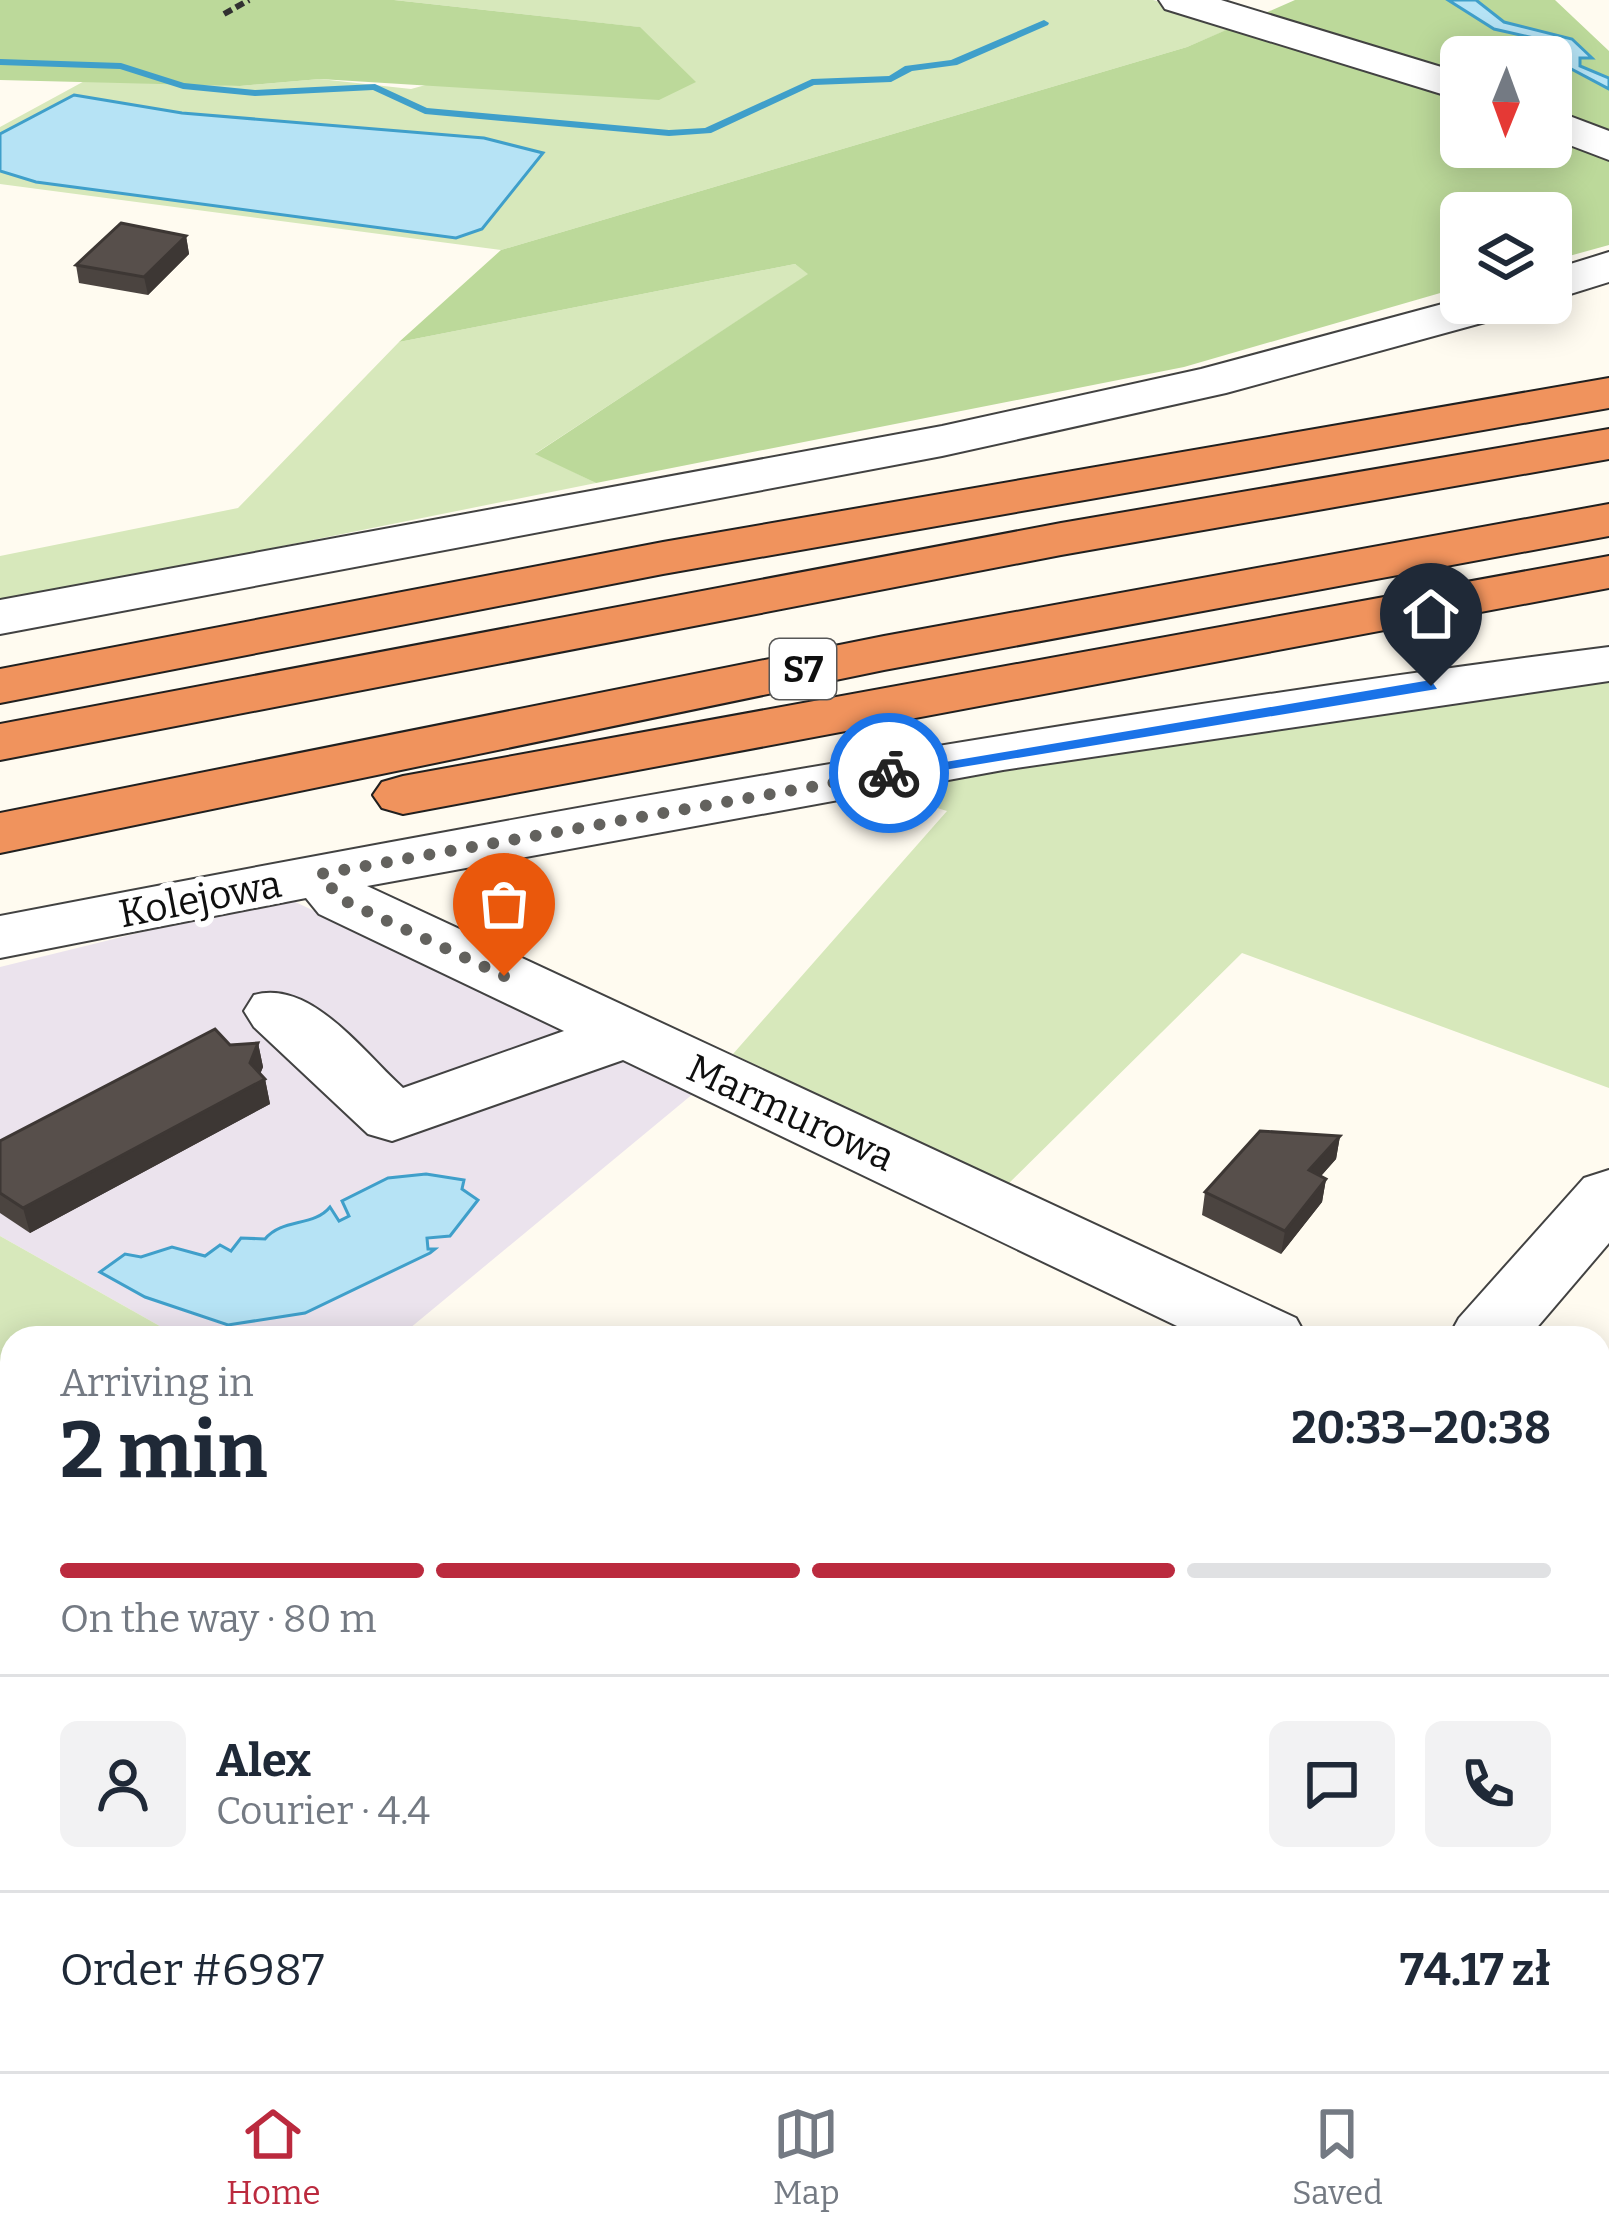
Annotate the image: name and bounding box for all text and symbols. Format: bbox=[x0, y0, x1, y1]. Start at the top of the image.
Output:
north arrow bbox=[1440, 36, 1572, 168]
map controls bbox=[1440, 36, 1572, 324]
button: layers bbox=[1440, 192, 1572, 324]
pin bbox=[1380, 563, 1482, 686]
icon: home bbox=[1398, 581, 1464, 647]
road number: S7 bbox=[770, 639, 836, 699]
courier bbox=[829, 713, 949, 833]
icon: bike bbox=[856, 740, 922, 806]
pin bbox=[453, 853, 555, 976]
street label: Kolejowa bbox=[115, 861, 285, 937]
icon: bag bbox=[471, 871, 537, 937]
street label: Marmurowa bbox=[680, 1045, 901, 1181]
text: Arriving in bbox=[60, 1360, 254, 1406]
text: 20:33–20:38 bbox=[1291, 1401, 1551, 1455]
text: 2 min bbox=[60, 1404, 267, 1498]
text: On the way · 80 m bbox=[60, 1596, 377, 1642]
button: person bbox=[60, 1721, 186, 1847]
button: chat bbox=[1269, 1721, 1395, 1847]
button: phone bbox=[1425, 1721, 1551, 1847]
text: Alex bbox=[216, 1734, 311, 1788]
text: Courier · 4.4 bbox=[216, 1788, 430, 1834]
text: Order #6987 bbox=[60, 1943, 324, 1997]
text: 74.17 zł bbox=[1400, 1943, 1551, 1997]
tab: Home bbox=[226, 2101, 320, 2213]
tab: Map bbox=[773, 2101, 840, 2213]
tab: Saved bbox=[1292, 2101, 1383, 2213]

